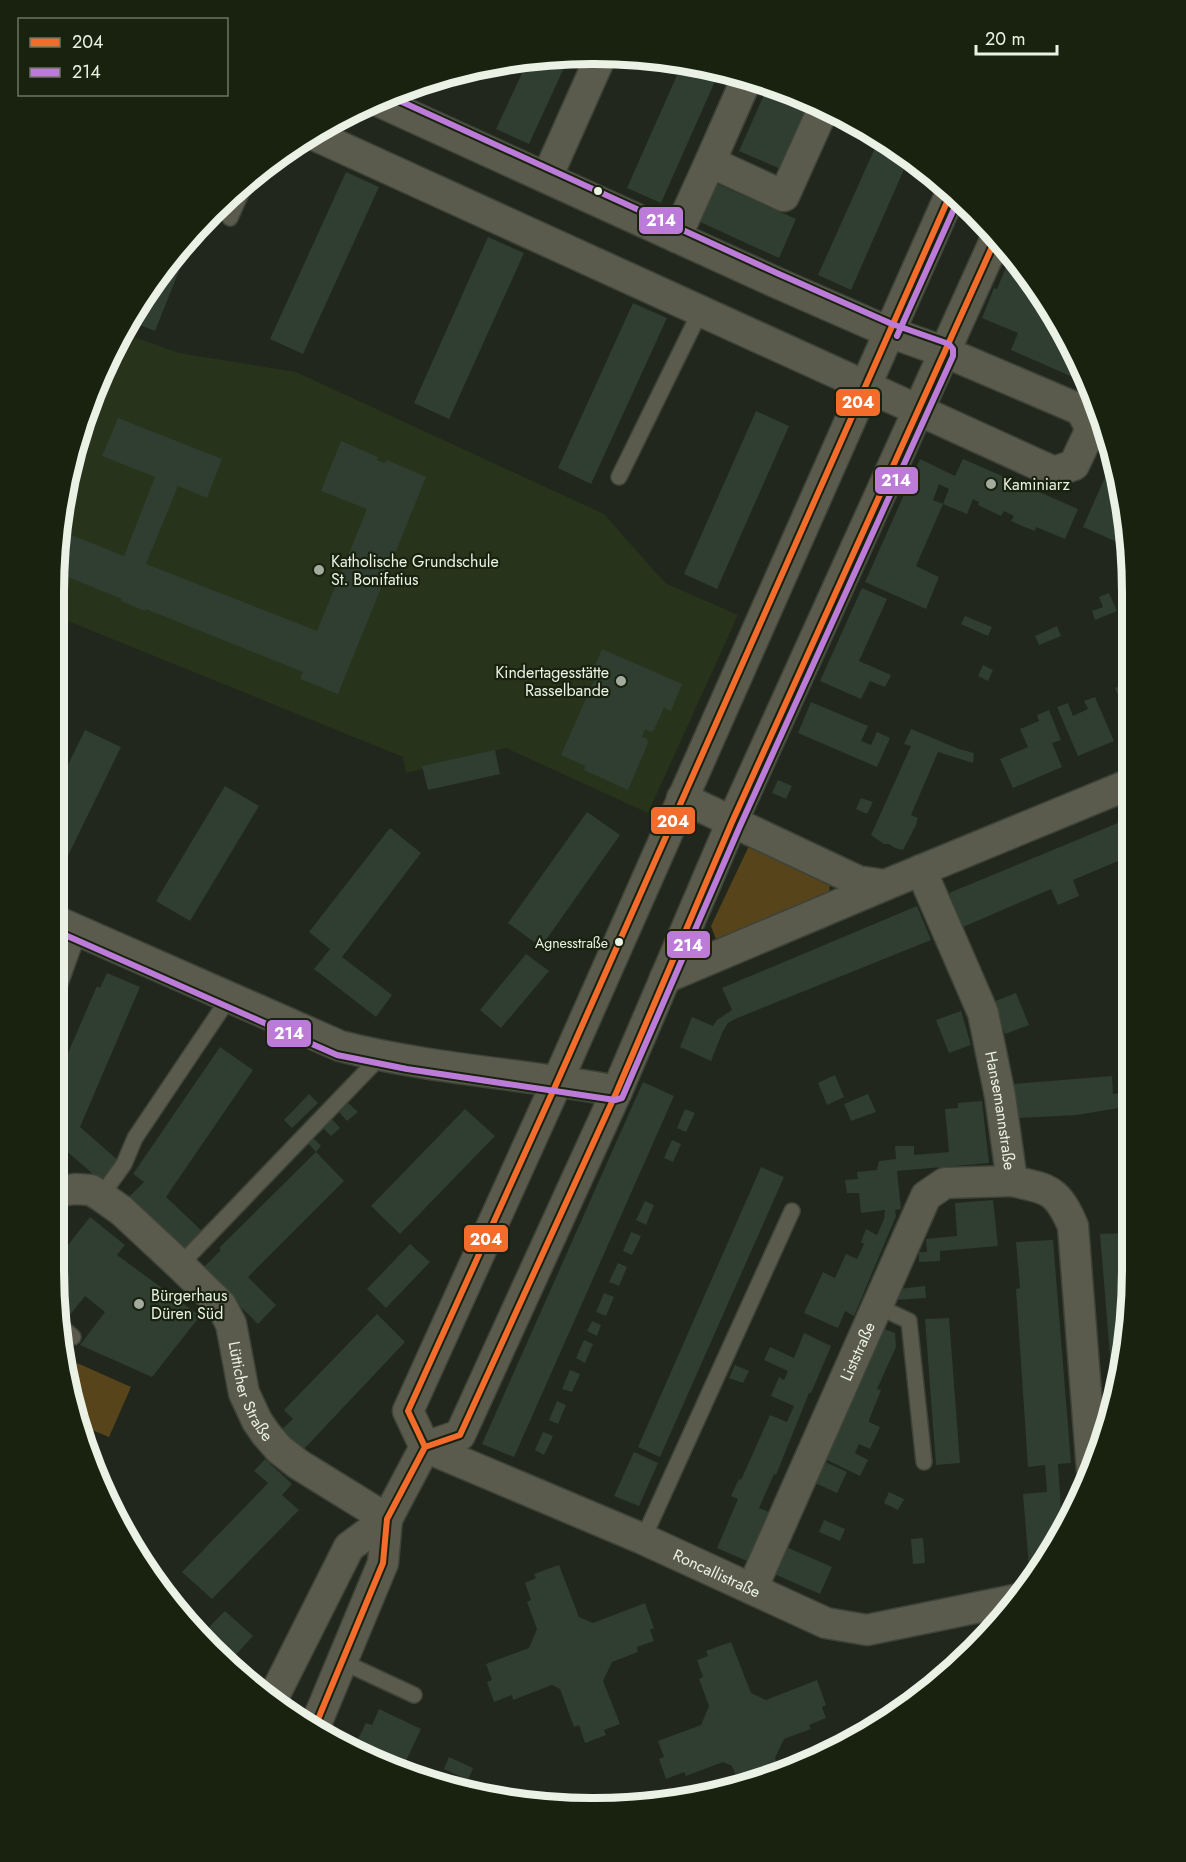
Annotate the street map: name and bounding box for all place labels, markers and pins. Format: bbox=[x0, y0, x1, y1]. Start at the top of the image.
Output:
unlabelled marker bbox=[592, 185, 604, 197]
place label: Kaminiarz bbox=[1003, 473, 1071, 496]
marker: Kaminiarz bbox=[984, 477, 998, 491]
place label: Katholische Grundschule St. Bonifatius bbox=[331, 550, 499, 591]
marker: Katholische Grundschule St. Bonifatius bbox=[312, 563, 326, 577]
place label: Kindertagesstätte Rasselbande bbox=[495, 661, 609, 702]
marker: Kindertagesstätte Rasselbande bbox=[614, 674, 628, 688]
place label: Agnesstraße bbox=[535, 933, 608, 953]
marker: Agnesstraße bbox=[613, 936, 625, 948]
place label: Bürgerhaus Düren Süd bbox=[151, 1284, 227, 1325]
marker: Bürgerhaus Düren Süd bbox=[132, 1297, 146, 1311]

